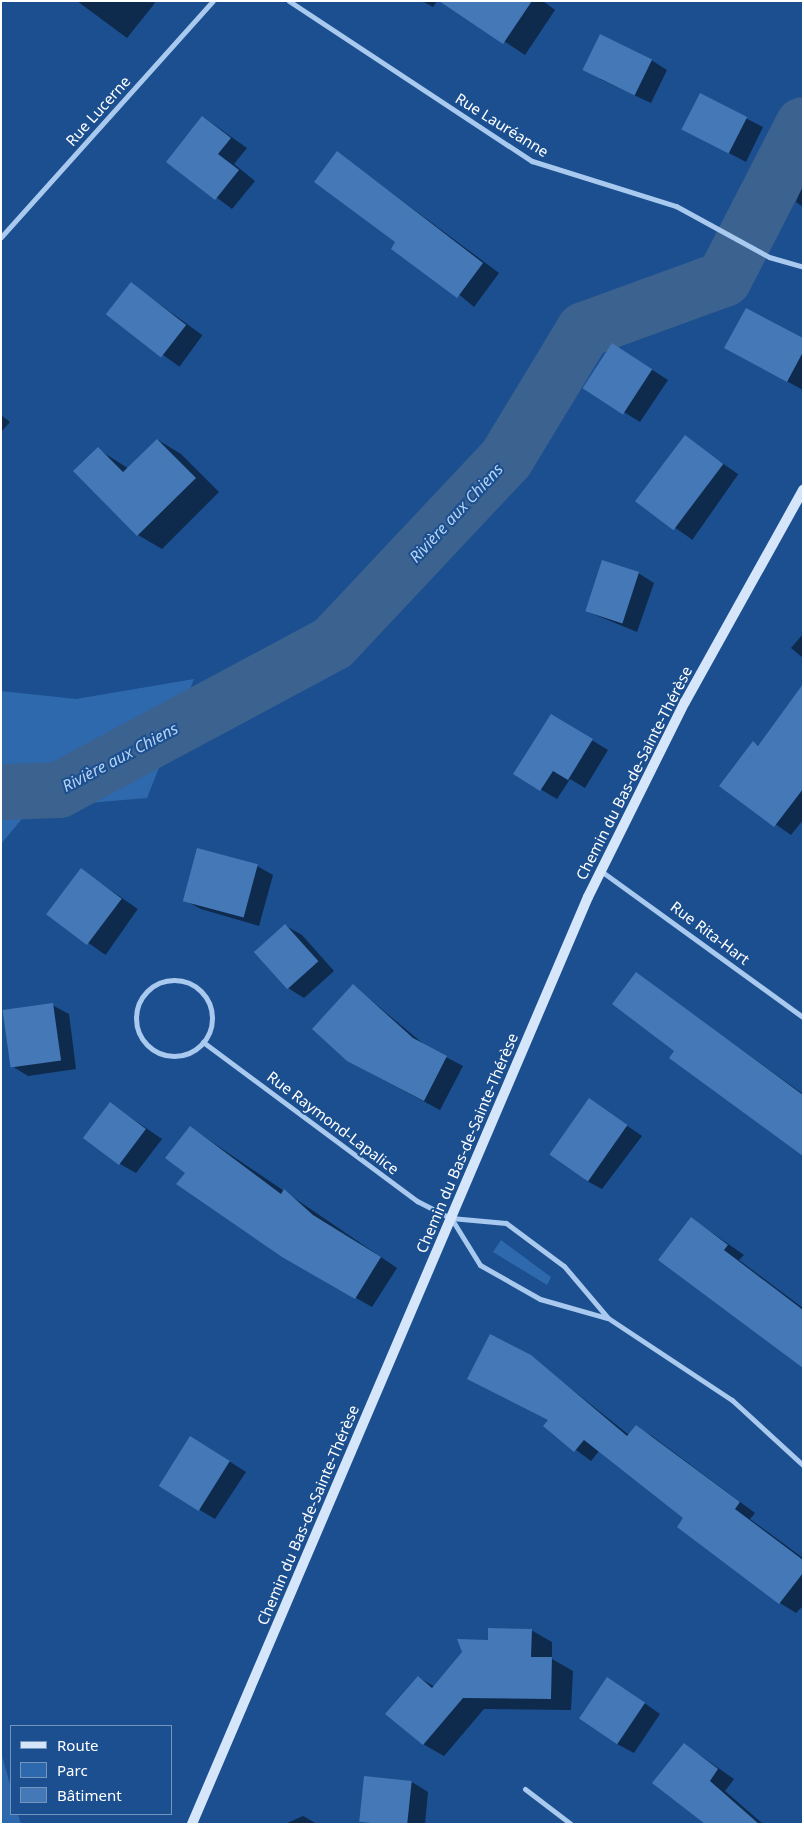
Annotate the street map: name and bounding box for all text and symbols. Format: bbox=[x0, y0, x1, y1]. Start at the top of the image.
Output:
street label: Rue Lucerne bbox=[62, 72, 134, 150]
street label: Rue Lauréanne bbox=[452, 89, 552, 161]
water label: Rivière aux Chiens bbox=[405, 460, 507, 566]
street label: Chemin du Bas-de-Sainte-Thérèse bbox=[572, 663, 696, 883]
water label: Rivière aux Chiens bbox=[59, 718, 181, 796]
street label: Rue Rita-Hart bbox=[667, 898, 753, 968]
street label: Chemin du Bas-de-Sainte-Thérèse bbox=[412, 1030, 522, 1256]
street label: Rue Raymond-Lapalice bbox=[264, 1068, 402, 1178]
street label: Chemin du Bas-de-Sainte-Thérèse bbox=[253, 1402, 363, 1628]
legend bbox=[10, 1725, 172, 1815]
text: Route bbox=[57, 1735, 99, 1755]
text: Parc bbox=[57, 1760, 88, 1780]
text: Bâtiment bbox=[57, 1785, 122, 1805]

